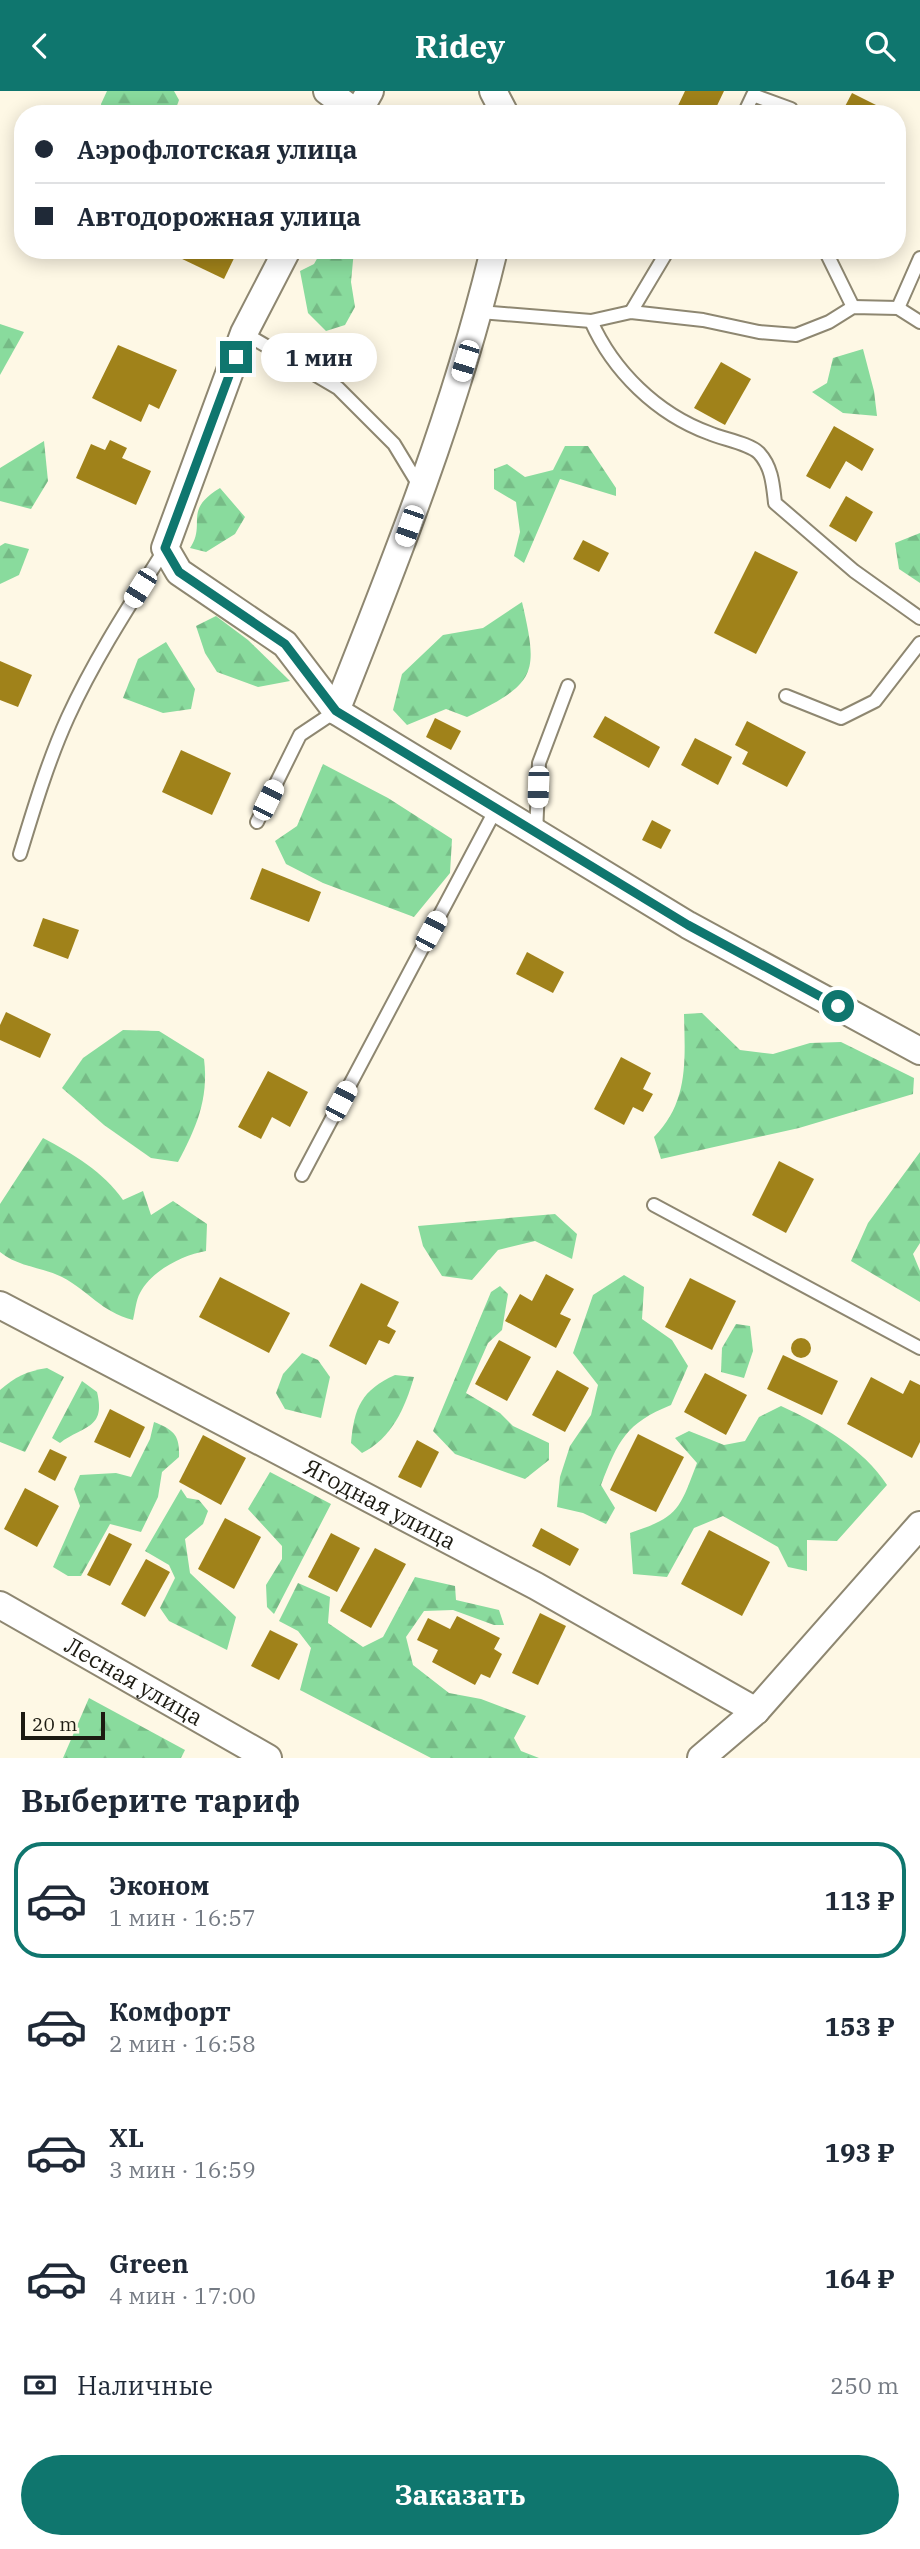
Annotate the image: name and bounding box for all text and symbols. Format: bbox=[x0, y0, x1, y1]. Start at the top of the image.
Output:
text: Ridey bbox=[415, 25, 505, 67]
icon: back bbox=[21, 27, 59, 65]
icon: search bbox=[861, 27, 899, 65]
text: Аэрофлотская улица bbox=[77, 132, 358, 166]
text: Автодорожная улица bbox=[77, 199, 361, 233]
callout: 1 мин bbox=[260, 333, 376, 381]
car bbox=[449, 338, 482, 384]
route end bbox=[220, 341, 252, 373]
text: 1 мин bbox=[285, 342, 353, 372]
car bbox=[393, 503, 426, 549]
car bbox=[120, 565, 161, 611]
car bbox=[527, 766, 550, 808]
car bbox=[250, 777, 287, 823]
car bbox=[412, 908, 451, 954]
route start bbox=[822, 990, 854, 1022]
car bbox=[322, 1078, 361, 1124]
street label: Ягодная улица bbox=[299, 1451, 462, 1556]
street label: Лесная улица bbox=[60, 1629, 209, 1732]
scale bar bbox=[21, 1709, 105, 1741]
text: 20 m bbox=[32, 1712, 77, 1736]
text: Выберите тариф bbox=[21, 1779, 301, 1821]
text: Эконом bbox=[109, 1868, 210, 1902]
icon: car bbox=[25, 1869, 88, 1932]
text: 113 ₽ bbox=[824, 1883, 895, 1917]
text: 1 мин · 16:57 bbox=[109, 1902, 256, 1932]
text: Комфорт bbox=[109, 1994, 231, 2028]
icon: car bbox=[25, 1995, 88, 2058]
text: 153 ₽ bbox=[824, 2009, 895, 2043]
text: 2 мин · 16:58 bbox=[109, 2028, 256, 2058]
text: XL bbox=[109, 2120, 144, 2154]
icon: car bbox=[25, 2121, 88, 2184]
text: 193 ₽ bbox=[824, 2135, 895, 2169]
text: 3 мин · 16:59 bbox=[109, 2154, 256, 2184]
text: Green bbox=[109, 2246, 189, 2280]
icon: car bbox=[25, 2247, 88, 2310]
text: 164 ₽ bbox=[824, 2261, 895, 2295]
text: 4 мин · 17:00 bbox=[109, 2280, 256, 2310]
icon: cash bbox=[21, 2366, 59, 2404]
text: Наличные bbox=[77, 2368, 213, 2402]
text: 250 m bbox=[830, 2370, 899, 2400]
button: Заказать bbox=[21, 2455, 899, 2535]

